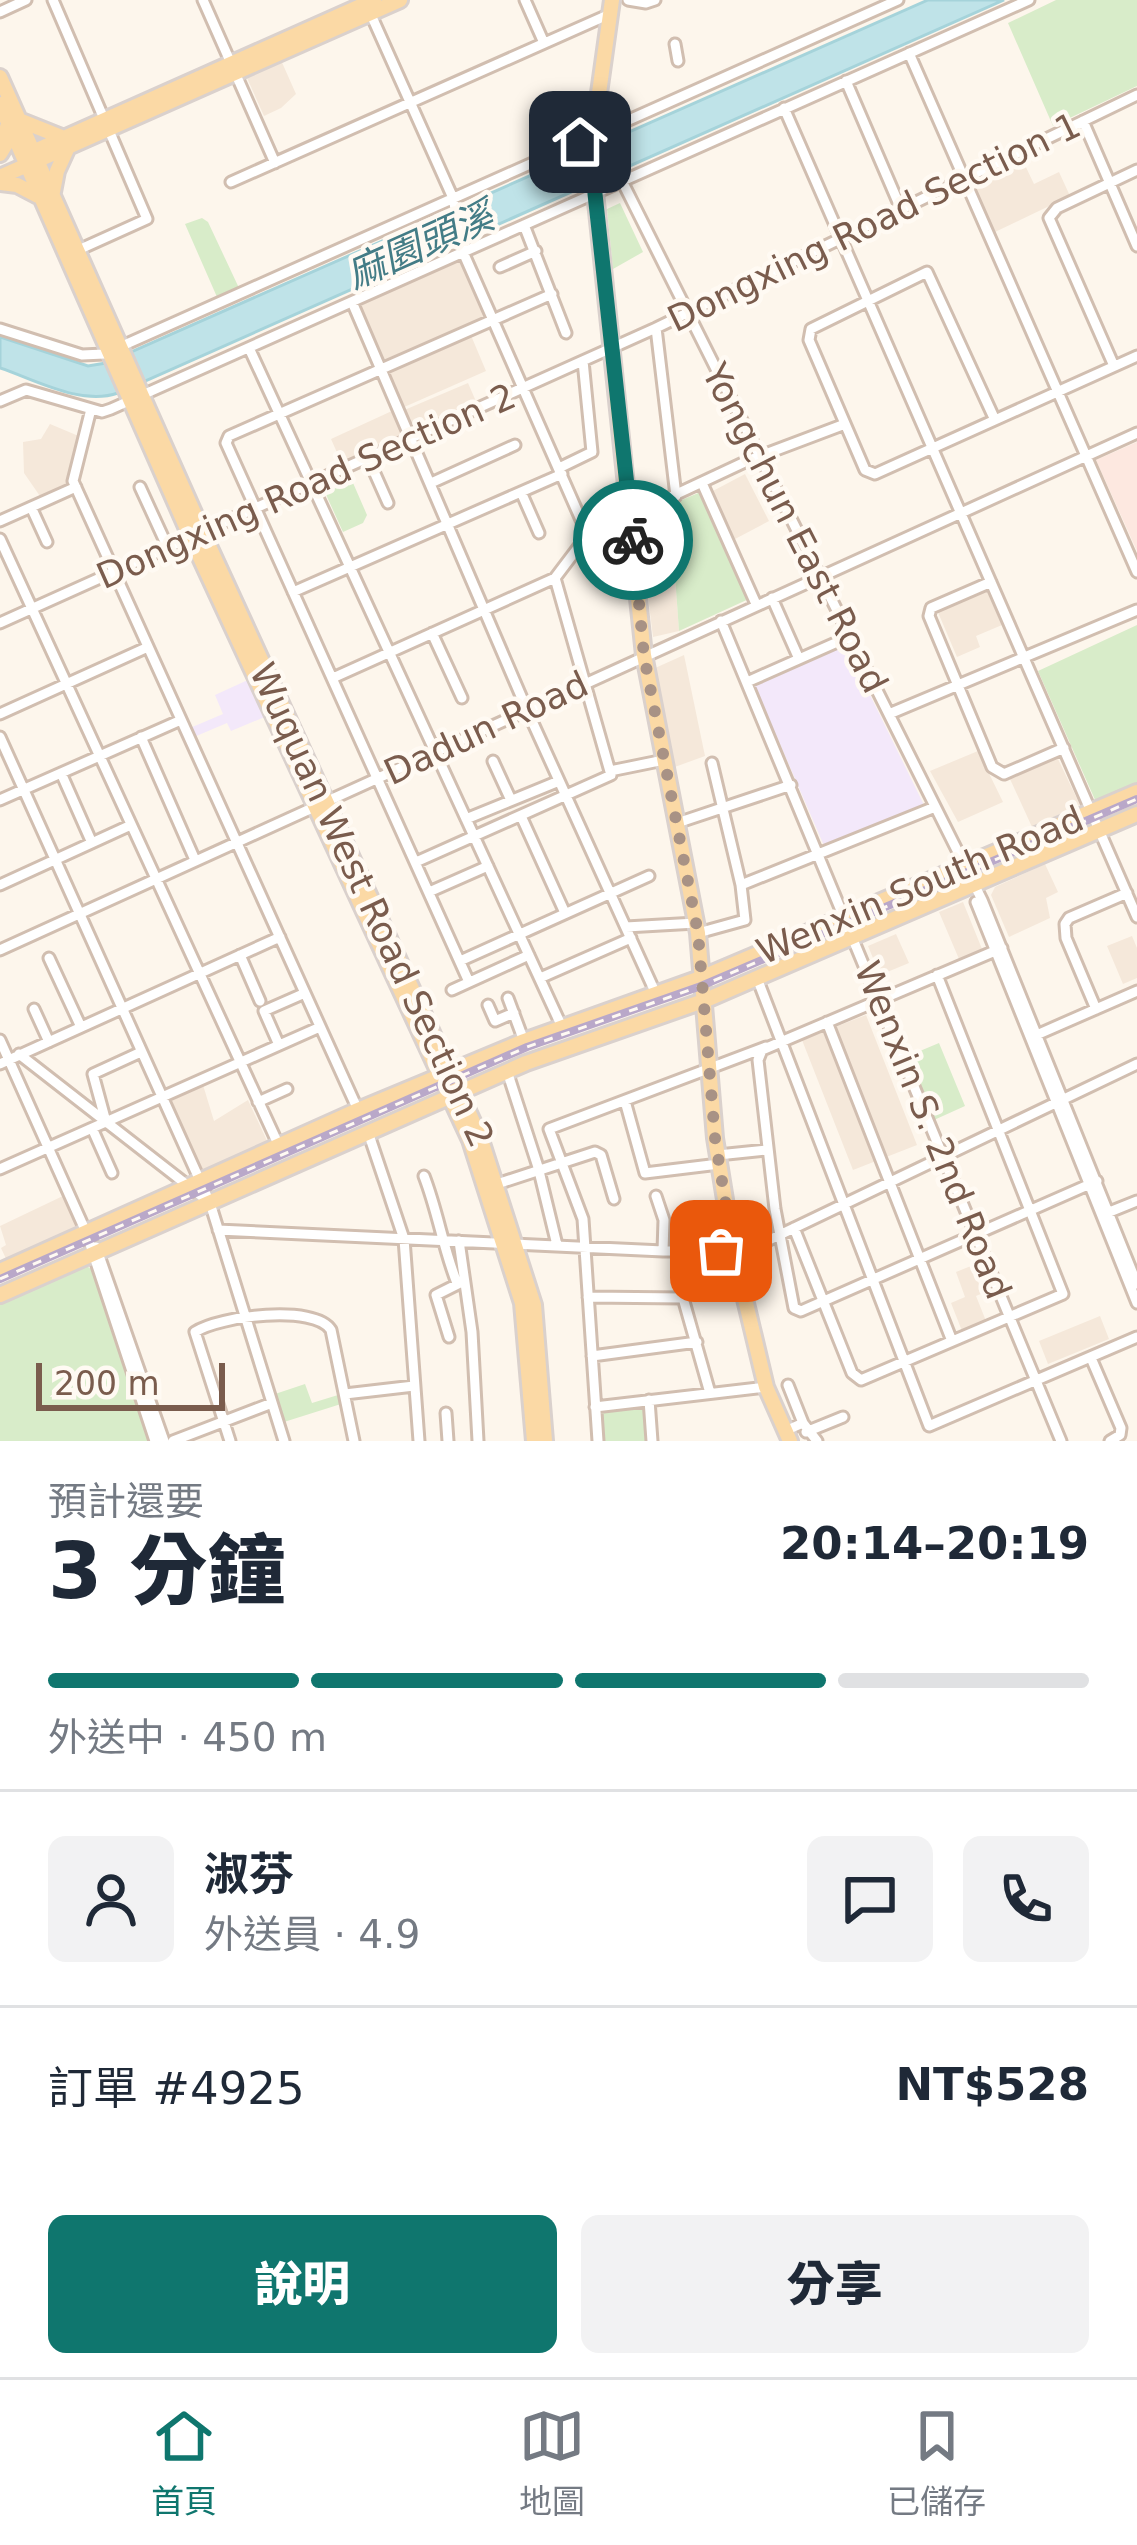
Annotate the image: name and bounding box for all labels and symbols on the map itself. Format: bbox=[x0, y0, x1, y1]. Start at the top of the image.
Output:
pin bbox=[529, 91, 631, 193]
street label: Dongxing Road Section 1 bbox=[661, 104, 1087, 340]
water label: 麻園頭溪 bbox=[340, 191, 505, 297]
street label: Yongchun East Road bbox=[694, 356, 896, 699]
street label: Dongxing Road Section 2 bbox=[90, 375, 522, 597]
courier bbox=[573, 480, 693, 600]
street label: Wuquan West Road Section 2 bbox=[242, 657, 502, 1153]
street label: Dadun Road bbox=[378, 663, 594, 793]
street label: Wenxin South Road bbox=[751, 798, 1089, 972]
street label: Wenxin S. 2nd Road bbox=[847, 955, 1019, 1305]
pin bbox=[670, 1200, 772, 1302]
scale bar bbox=[36, 1357, 225, 1410]

